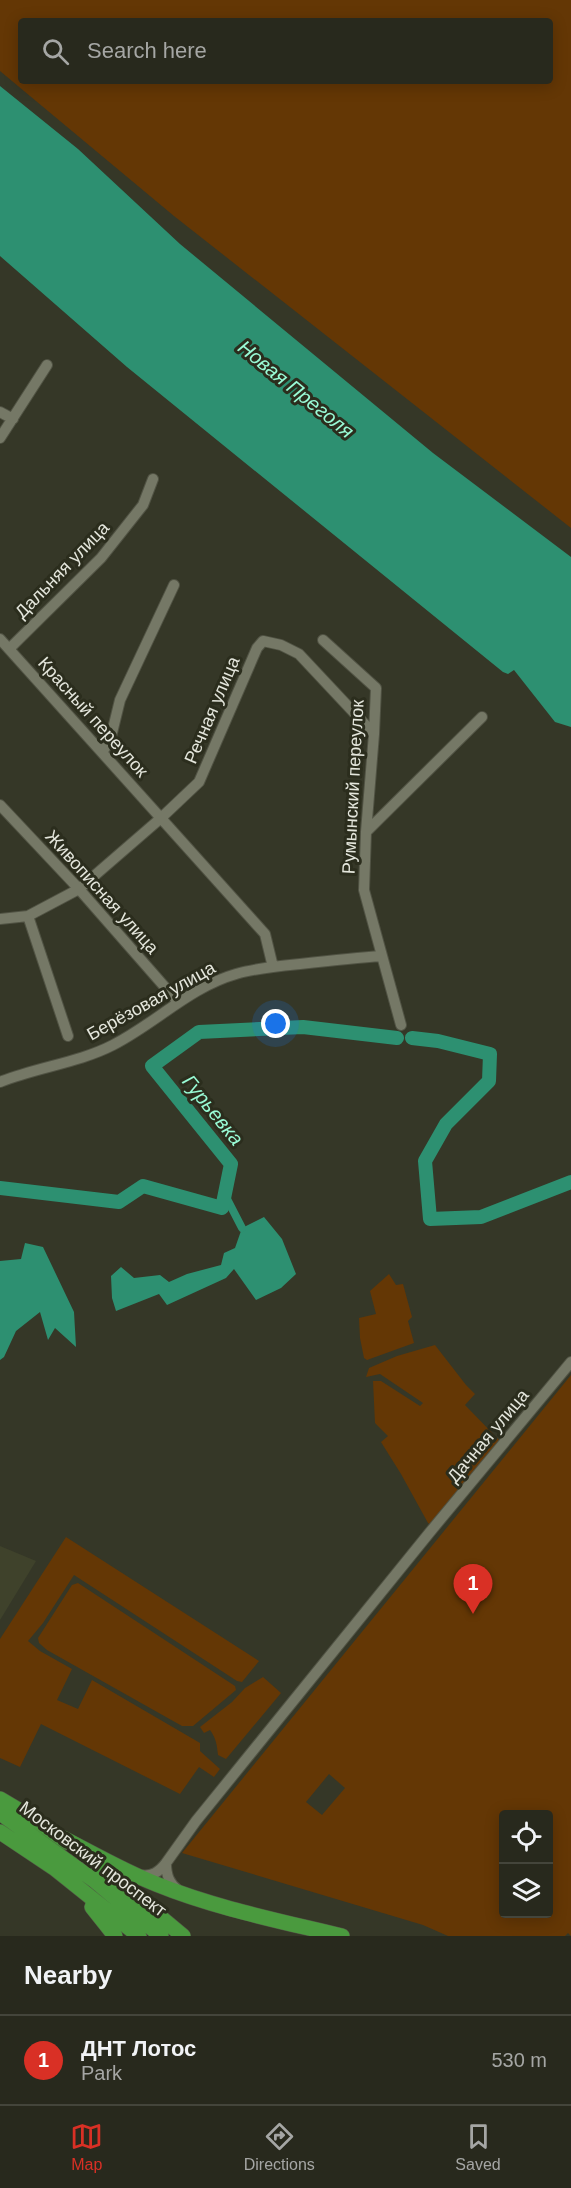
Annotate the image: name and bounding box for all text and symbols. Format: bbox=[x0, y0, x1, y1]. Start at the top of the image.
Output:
search box bbox=[18, 18, 553, 84]
icon: search bbox=[39, 35, 72, 68]
text: Search here bbox=[87, 38, 207, 63]
water label: Новая Преголя bbox=[234, 336, 358, 442]
street label: Дальняя улица bbox=[11, 517, 114, 622]
street label: Красный переулок bbox=[34, 653, 152, 781]
street label: Речная улица bbox=[180, 653, 244, 766]
street label: Румынский переулок bbox=[338, 699, 368, 875]
street label: Живописная улица bbox=[41, 826, 163, 959]
street label: Берёзовая улица bbox=[83, 957, 219, 1045]
your location bbox=[261, 1009, 290, 1038]
water label: Гурьевка bbox=[178, 1071, 248, 1149]
street label: Дачная улица bbox=[443, 1385, 533, 1487]
pin: 1 bbox=[454, 1564, 492, 1614]
street label: Московский проспект bbox=[16, 1797, 170, 1921]
map controls bbox=[499, 1810, 553, 1918]
button: locate bbox=[499, 1810, 553, 1864]
button: layers bbox=[499, 1864, 553, 1918]
text: Nearby bbox=[24, 1960, 112, 1990]
text: ДНТ Лотос bbox=[81, 2036, 196, 2061]
text: 1 bbox=[38, 2049, 49, 2071]
text: 530 m bbox=[491, 2049, 547, 2071]
text: Park bbox=[81, 2062, 122, 2084]
tab: Map bbox=[70, 2120, 103, 2174]
tab: Directions bbox=[244, 2120, 315, 2174]
tab: Saved bbox=[455, 2120, 501, 2174]

